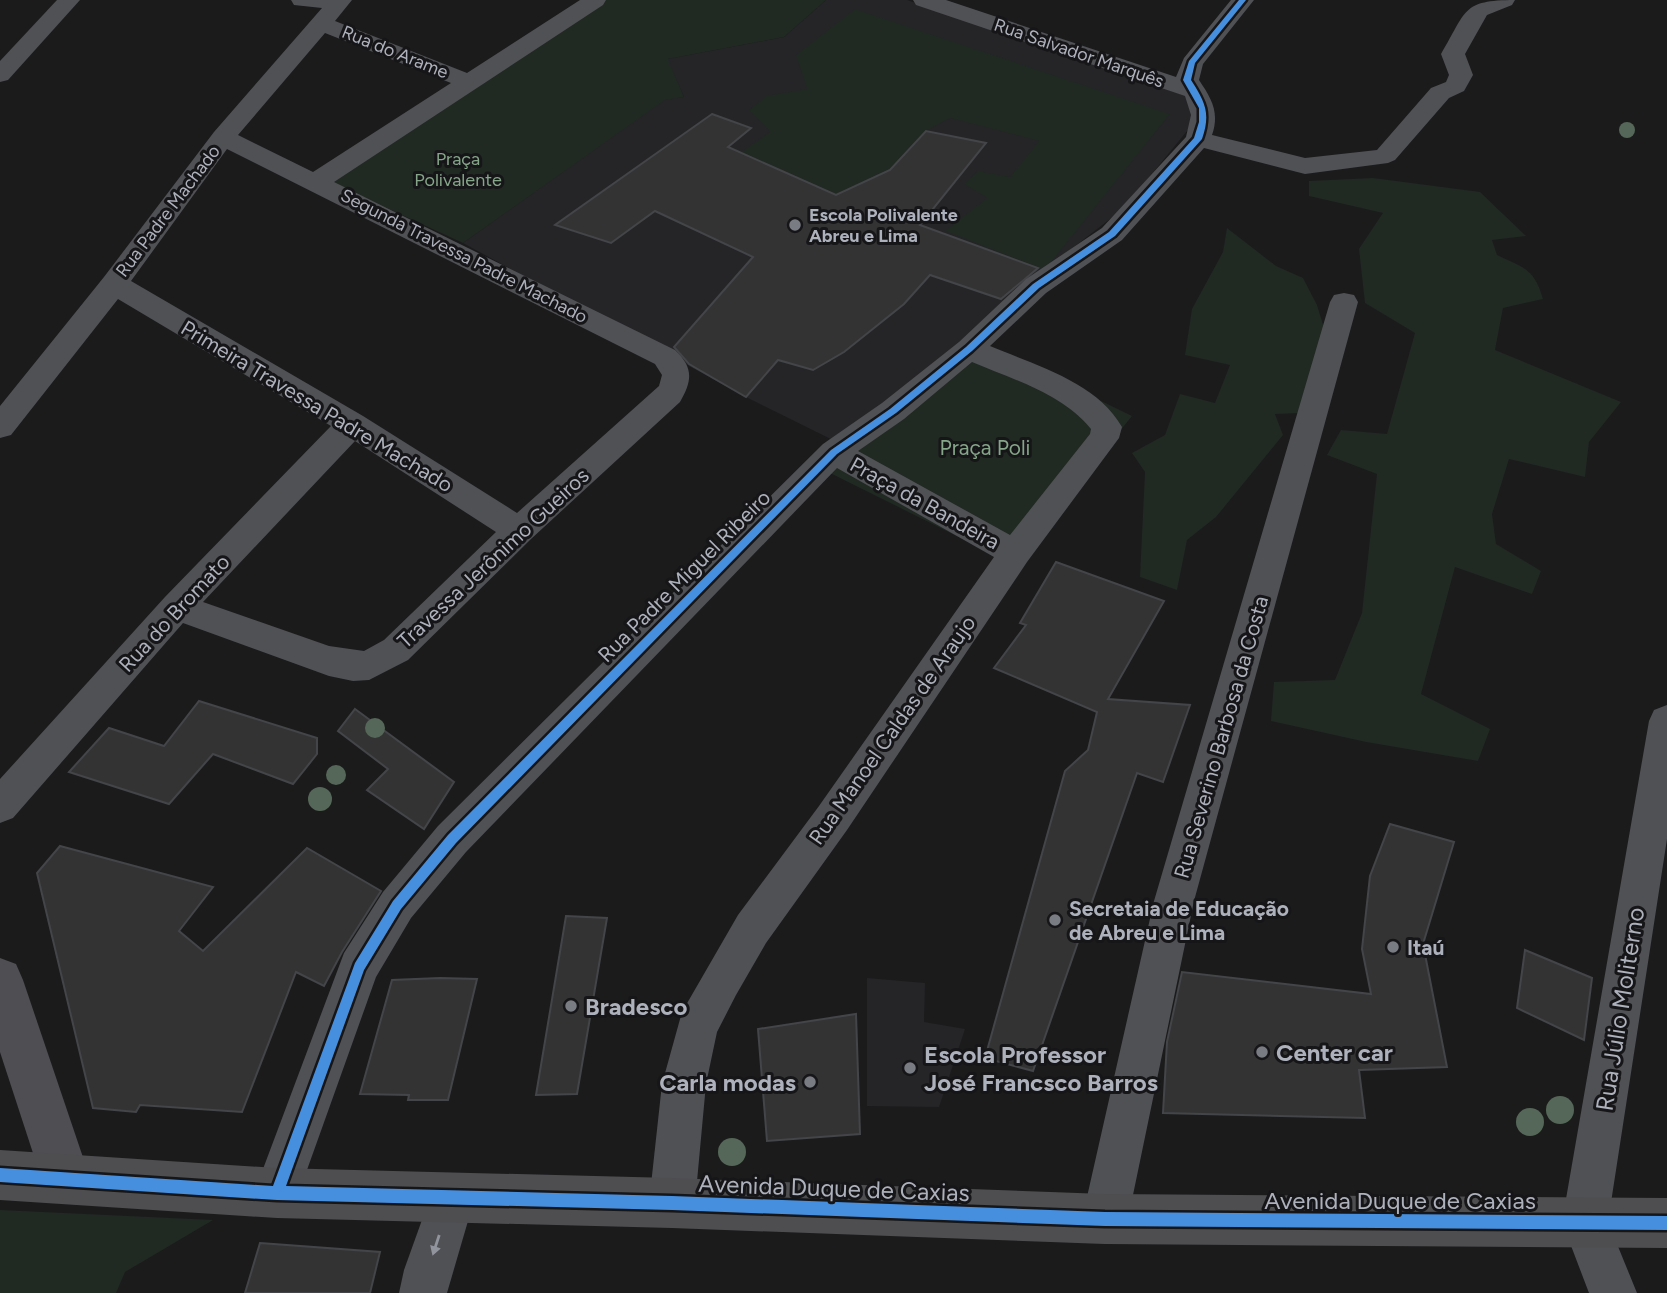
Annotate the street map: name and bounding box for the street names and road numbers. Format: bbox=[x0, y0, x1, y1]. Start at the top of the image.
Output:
street label: Rua Salvador Marquês bbox=[991, 14, 1167, 92]
street label: Rua do Arame bbox=[339, 21, 452, 83]
street label: Rua Padre Machado bbox=[111, 141, 225, 281]
street label: Segunda Travessa Padre Machado bbox=[337, 184, 591, 328]
street label: Primeira Travessa Padre Machado bbox=[177, 315, 457, 497]
street label: Praça da Bandeira bbox=[846, 452, 1004, 554]
street label: Travessa Jerônimo Gueiros bbox=[392, 463, 594, 653]
street label: Rua Padre Miguel Ribeiro bbox=[593, 485, 775, 667]
street label: Rua do Bromato bbox=[113, 549, 235, 677]
street label: Rua Severino Barbosa da Costa bbox=[1169, 593, 1273, 881]
street label: Rua Manoel Caldas de Araujo bbox=[803, 611, 981, 849]
street label: Rua Júlio Moliterno bbox=[1590, 905, 1650, 1113]
street label: Avenida Duque de Caxias bbox=[698, 1169, 970, 1207]
street label: Avenida Duque de Caxias bbox=[1264, 1186, 1536, 1215]

